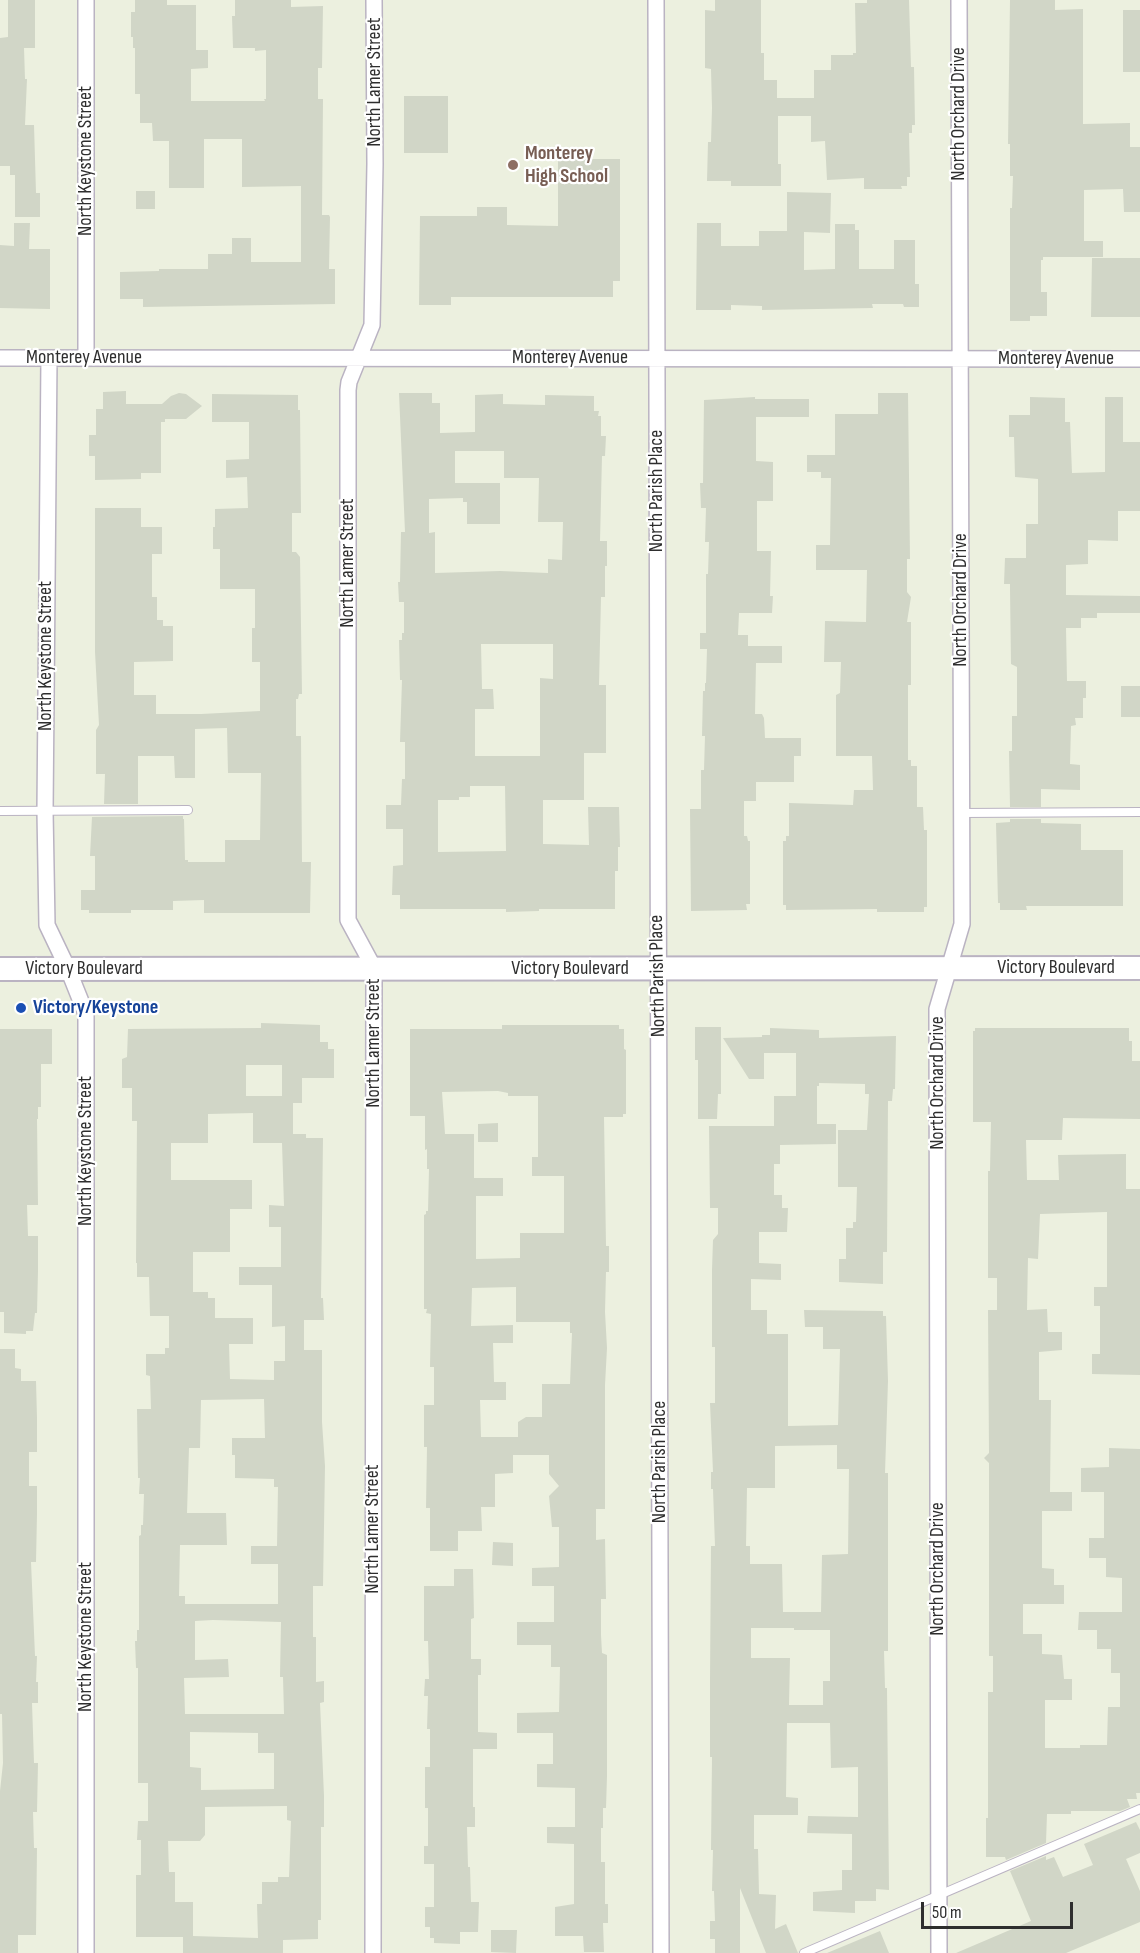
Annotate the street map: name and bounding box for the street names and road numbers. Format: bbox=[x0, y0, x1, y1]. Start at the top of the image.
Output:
street label: North Lamer Street bbox=[363, 17, 387, 147]
street label: North Orchard Drive bbox=[947, 47, 971, 181]
street label: North Keystone Street bbox=[74, 86, 98, 236]
street label: Monterey Avenue bbox=[26, 346, 142, 370]
street label: Monterey Avenue bbox=[512, 346, 628, 370]
street label: Monterey Avenue bbox=[998, 347, 1114, 371]
street label: North Parish Place bbox=[645, 430, 669, 552]
street label: North Lamer Street bbox=[336, 498, 360, 628]
street label: North Orchard Drive bbox=[949, 533, 973, 667]
street label: North Keystone Street bbox=[34, 581, 58, 731]
street label: North Parish Place bbox=[645, 915, 671, 1037]
street label: Victory Boulevard bbox=[997, 956, 1115, 980]
street label: Victory Boulevard bbox=[25, 957, 143, 981]
street label: Victory Boulevard bbox=[511, 957, 629, 981]
street label: North Lamer Street bbox=[362, 978, 386, 1108]
street label: North Orchard Drive bbox=[926, 1016, 950, 1150]
street label: North Keystone Street bbox=[74, 1076, 98, 1226]
street label: North Parish Place bbox=[648, 1401, 672, 1523]
street label: North Lamer Street bbox=[361, 1464, 385, 1594]
street label: North Orchard Drive bbox=[926, 1502, 950, 1636]
street label: North Keystone Street bbox=[74, 1562, 98, 1712]

